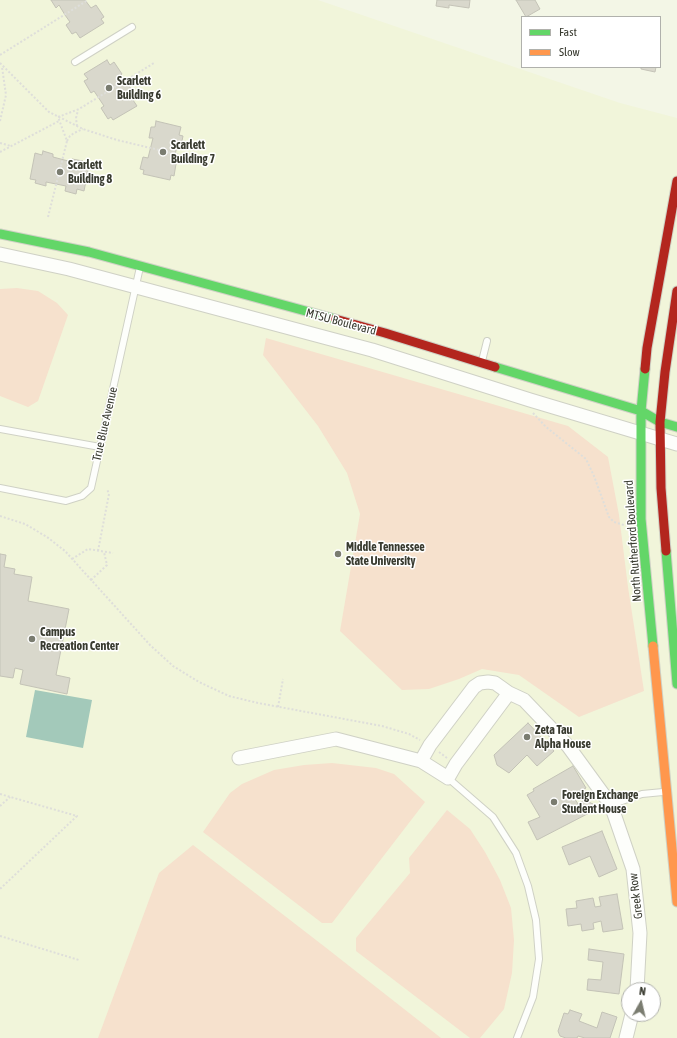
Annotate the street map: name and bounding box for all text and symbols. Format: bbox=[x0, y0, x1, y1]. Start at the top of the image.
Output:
legend bbox=[521, 16, 661, 68]
text: Fast bbox=[559, 25, 577, 39]
text: Slow bbox=[559, 45, 580, 59]
place label: Scarlett Building 6 bbox=[117, 74, 161, 102]
marker: Scarlett Building 6 bbox=[104, 83, 114, 93]
place label: Scarlett Building 7 bbox=[171, 138, 215, 166]
marker: Scarlett Building 7 bbox=[158, 147, 168, 157]
place label: Scarlett Building 8 bbox=[68, 158, 112, 186]
marker: Scarlett Building 8 bbox=[55, 167, 65, 177]
street label: MTSU Boulevard bbox=[304, 306, 378, 338]
street label: True Blue Avenue bbox=[89, 385, 121, 463]
street label: North Rutherford Boulevard bbox=[622, 480, 644, 602]
place label: Middle Tennessee State University bbox=[346, 540, 425, 568]
marker: Middle Tennessee State University bbox=[333, 549, 343, 559]
place label: Campus Recreation Center bbox=[40, 625, 119, 653]
marker: Campus Recreation Center bbox=[27, 634, 37, 644]
place label: Zeta Tau Alpha House bbox=[535, 723, 591, 751]
marker: Zeta Tau Alpha House bbox=[522, 732, 532, 742]
place label: Foreign Exchange Student House bbox=[562, 788, 638, 816]
marker: Foreign Exchange Student House bbox=[549, 797, 559, 807]
street label: Greek Row bbox=[626, 872, 646, 920]
north arrow bbox=[621, 982, 661, 1022]
text: N bbox=[638, 985, 647, 998]

